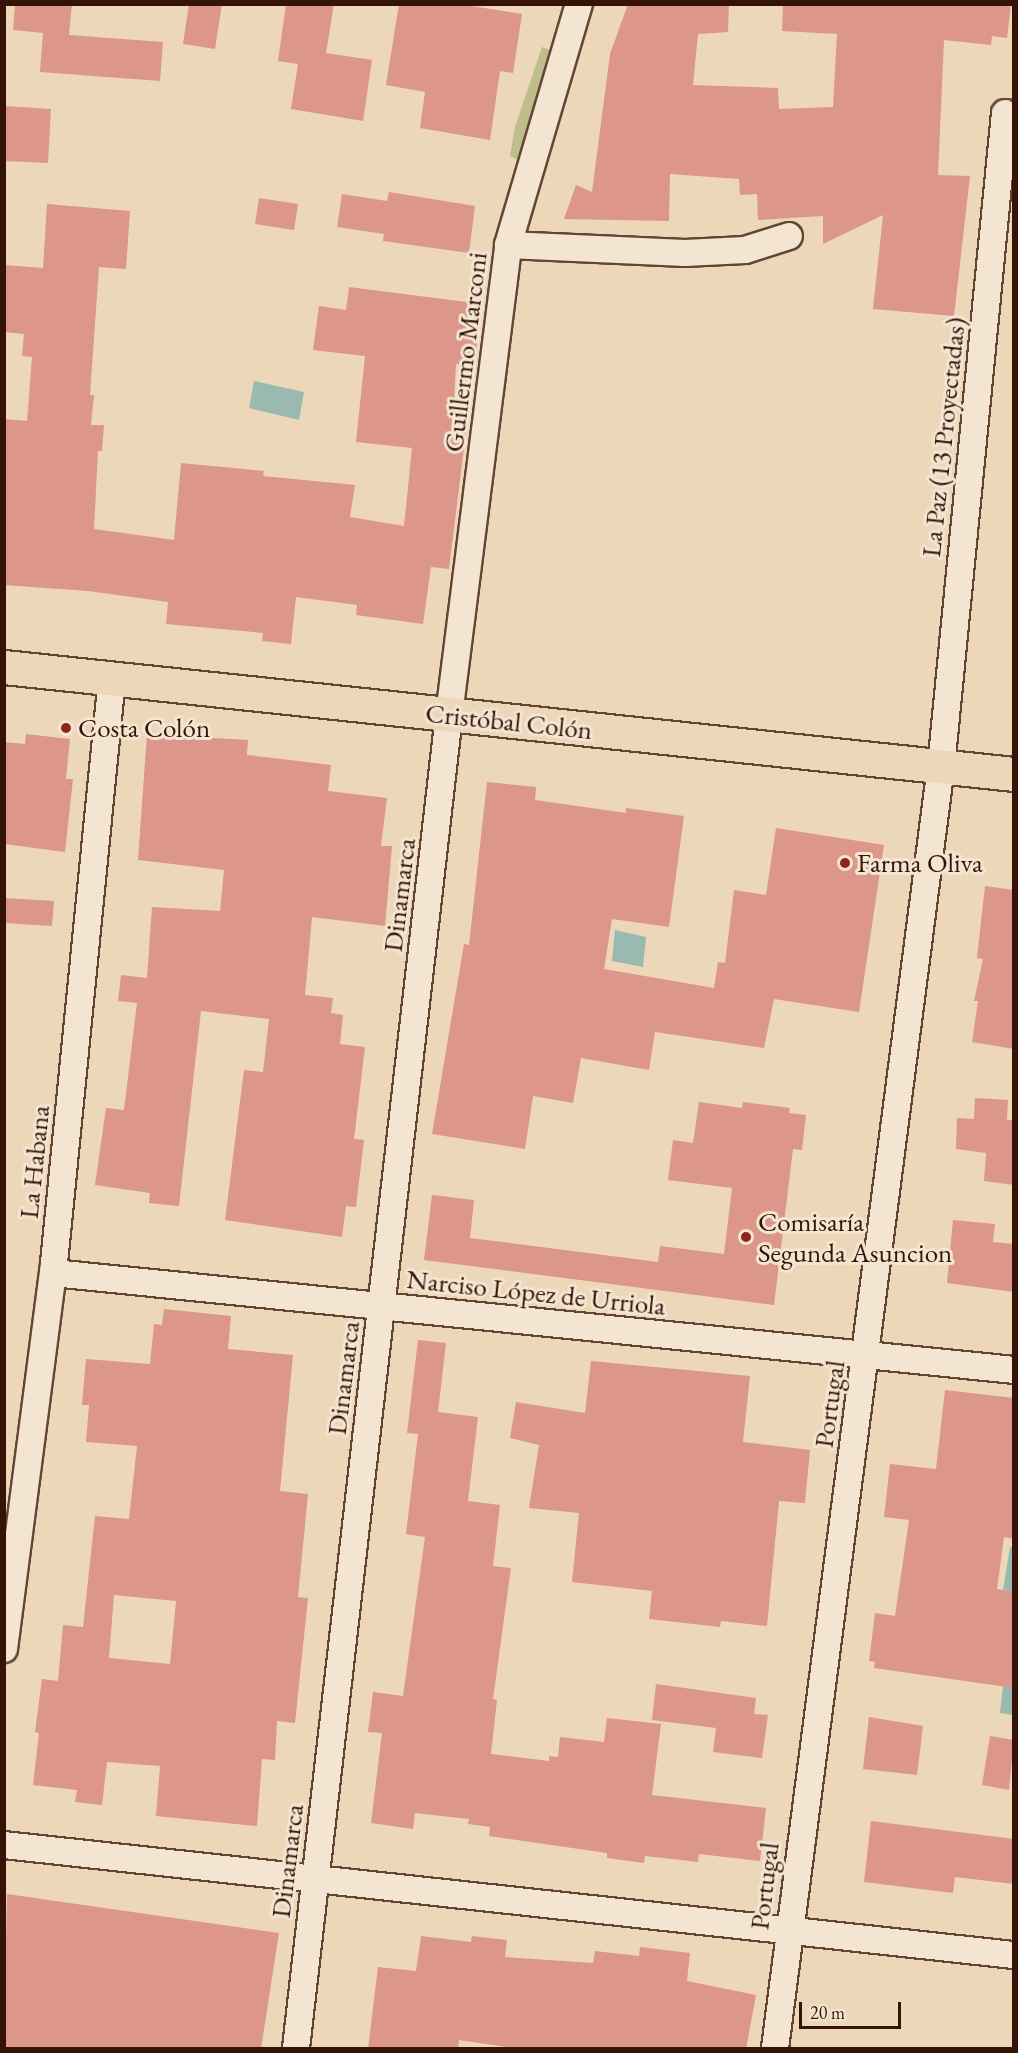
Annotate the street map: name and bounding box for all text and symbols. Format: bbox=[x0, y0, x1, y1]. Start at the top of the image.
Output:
street label: Guillermo Marconi bbox=[437, 250, 493, 454]
street label: La Paz (13 Proyectadas) bbox=[914, 315, 972, 559]
street label: Cristóbal Colón bbox=[424, 696, 594, 746]
place label: Costa Colón bbox=[78, 712, 210, 744]
marker: Costa Colón bbox=[59, 721, 73, 735]
street label: Dinamarca bbox=[376, 836, 422, 954]
place label: Farma Oliva bbox=[857, 847, 983, 879]
marker: Farma Oliva bbox=[838, 856, 852, 870]
street label: La Habana bbox=[12, 1104, 56, 1220]
place label: Comisaría Segunda Asuncion bbox=[758, 1205, 952, 1268]
marker: Comisaría Segunda Asuncion bbox=[739, 1230, 753, 1244]
street label: Narciso López de Urriola bbox=[405, 1262, 667, 1322]
street label: Dinamarca bbox=[320, 1319, 366, 1437]
street label: Portugal bbox=[807, 1358, 851, 1450]
street label: Dinamarca bbox=[264, 1802, 310, 1920]
street label: Portugal bbox=[743, 1841, 785, 1931]
scale bar bbox=[802, 1990, 904, 2028]
text: 20 m bbox=[810, 2001, 845, 2024]

